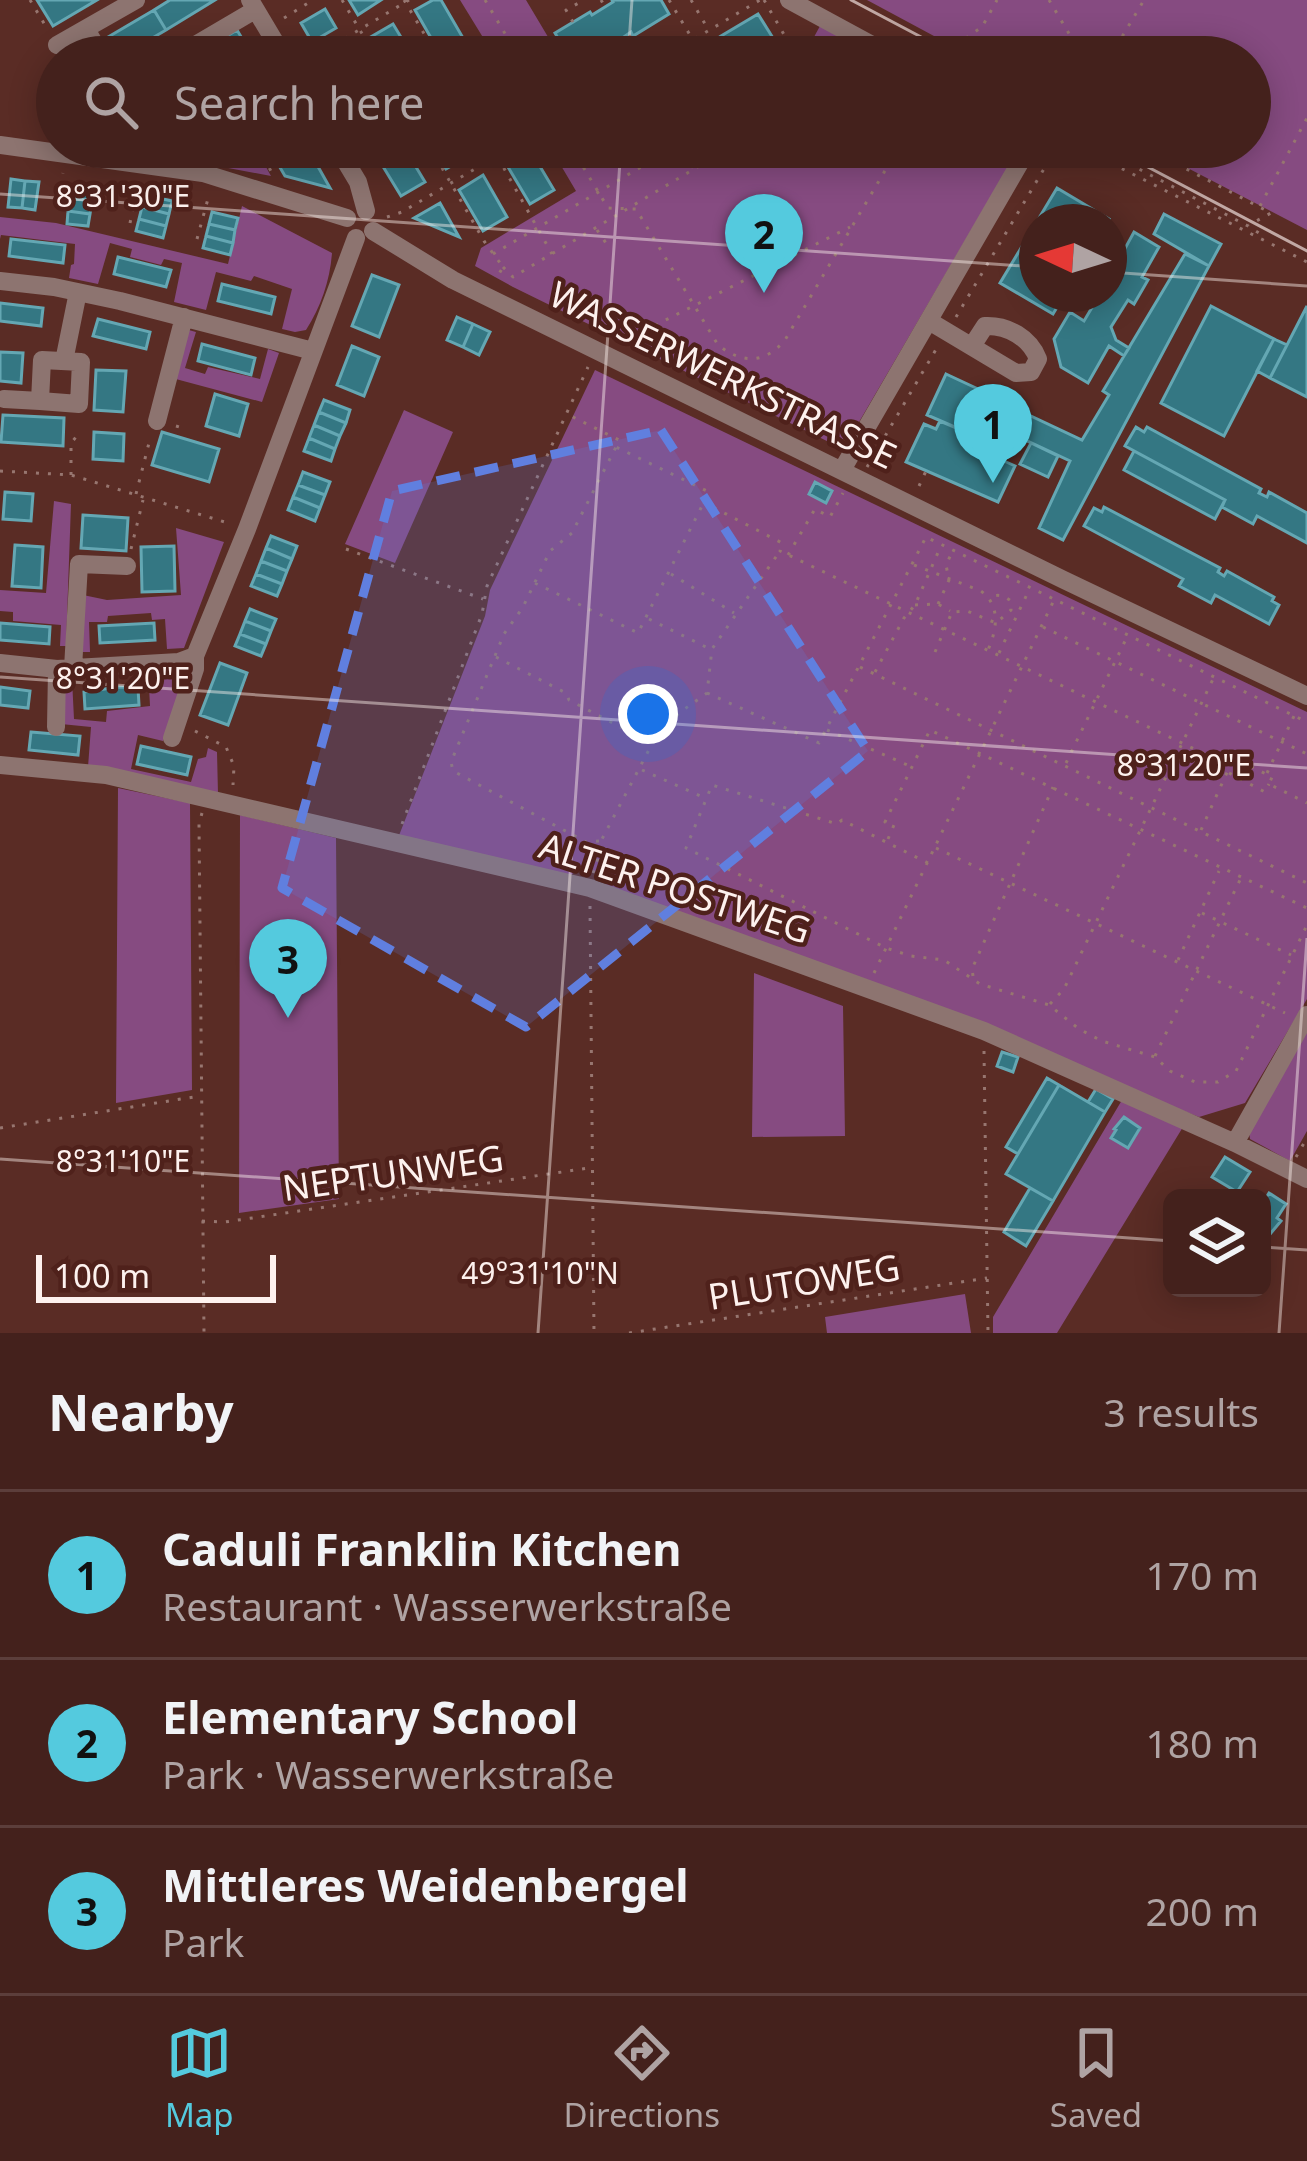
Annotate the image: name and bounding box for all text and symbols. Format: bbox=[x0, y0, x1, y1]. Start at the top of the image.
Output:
search box bbox=[36, 36, 1271, 168]
icon: search bbox=[78, 69, 144, 135]
text: Search here bbox=[174, 72, 424, 133]
text: 8°31'30"E bbox=[56, 175, 190, 216]
pin: 2 bbox=[725, 194, 803, 293]
north arrow bbox=[1019, 204, 1127, 312]
street label: WASSERWERKSTRASSE bbox=[542, 269, 905, 480]
pin: 1 bbox=[954, 384, 1032, 483]
text: 8°31'20"E bbox=[56, 657, 190, 698]
your location bbox=[618, 684, 678, 744]
text: 8°31'20"E bbox=[1117, 744, 1251, 785]
street label: ALTER POSTWEG bbox=[533, 821, 817, 954]
pin: 3 bbox=[249, 919, 327, 1018]
street label: NEPTUNWEG bbox=[279, 1133, 507, 1212]
text: 8°31'10"E bbox=[56, 1140, 190, 1181]
map controls bbox=[1163, 1189, 1271, 1297]
button: layers bbox=[1163, 1189, 1271, 1297]
street label: PLUTOWEG bbox=[705, 1242, 903, 1321]
scale bar bbox=[36, 1249, 276, 1302]
text: 49°31'10"N bbox=[461, 1252, 619, 1293]
text: 100 m bbox=[54, 1253, 150, 1298]
text: Nearby bbox=[48, 1376, 234, 1446]
text: 3 results bbox=[1104, 1385, 1259, 1438]
text: Caduli Franklin Kitchen bbox=[162, 1518, 681, 1579]
text: 1 bbox=[76, 1548, 98, 1601]
text: 170 m bbox=[1145, 1548, 1259, 1601]
text: Restaurant · Wasserwerkstraße bbox=[162, 1579, 732, 1632]
text: Elementary School bbox=[162, 1686, 578, 1747]
text: 2 bbox=[76, 1716, 98, 1769]
text: 180 m bbox=[1145, 1716, 1259, 1769]
text: Park · Wasserwerkstraße bbox=[162, 1747, 614, 1800]
text: Mittleres Weidenbergel bbox=[162, 1854, 689, 1915]
text: 3 bbox=[76, 1884, 98, 1937]
text: 200 m bbox=[1145, 1884, 1259, 1937]
text: Park bbox=[162, 1915, 244, 1968]
tab: Map bbox=[165, 2020, 234, 2137]
tab: Directions bbox=[563, 2020, 720, 2137]
tab: Saved bbox=[1050, 2020, 1142, 2137]

